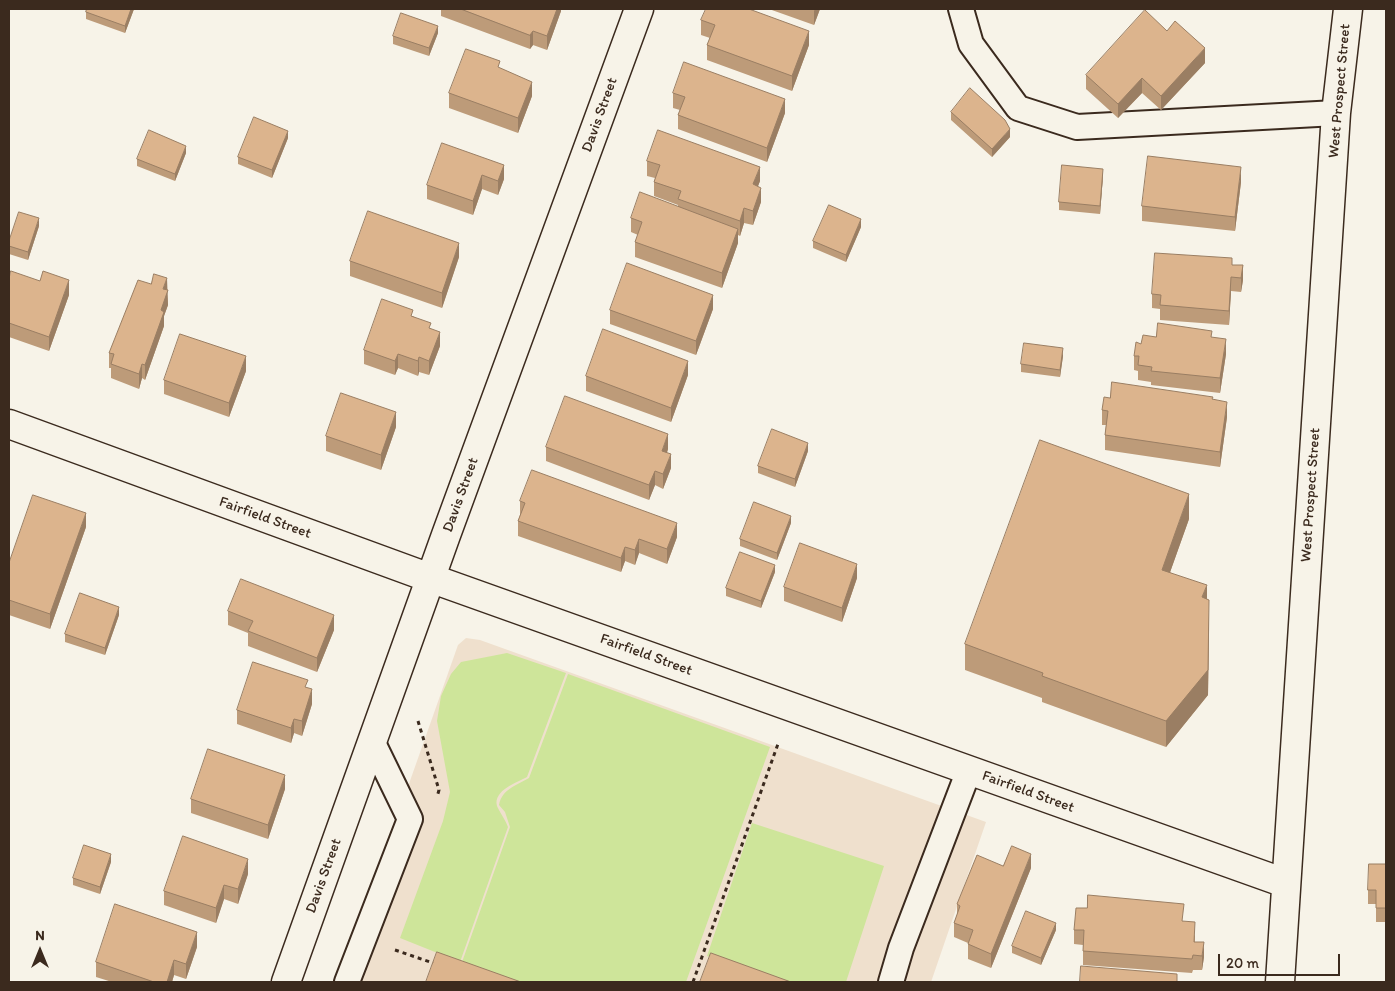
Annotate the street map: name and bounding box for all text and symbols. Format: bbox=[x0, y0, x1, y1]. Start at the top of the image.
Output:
street label: West Prospect Street bbox=[1325, 23, 1355, 159]
street label: Davis Street bbox=[578, 75, 622, 155]
street label: West Prospect Street bbox=[1297, 427, 1325, 563]
street label: Davis Street bbox=[439, 455, 483, 535]
street label: Fairfield Street bbox=[216, 493, 314, 543]
street label: Fairfield Street bbox=[597, 630, 695, 680]
street label: Fairfield Street bbox=[979, 767, 1077, 817]
street label: Davis Street bbox=[302, 836, 346, 916]
north arrow bbox=[15, 926, 65, 976]
text: N bbox=[35, 927, 45, 944]
scale bar bbox=[1220, 944, 1342, 976]
text: 20 m bbox=[1226, 954, 1259, 972]

